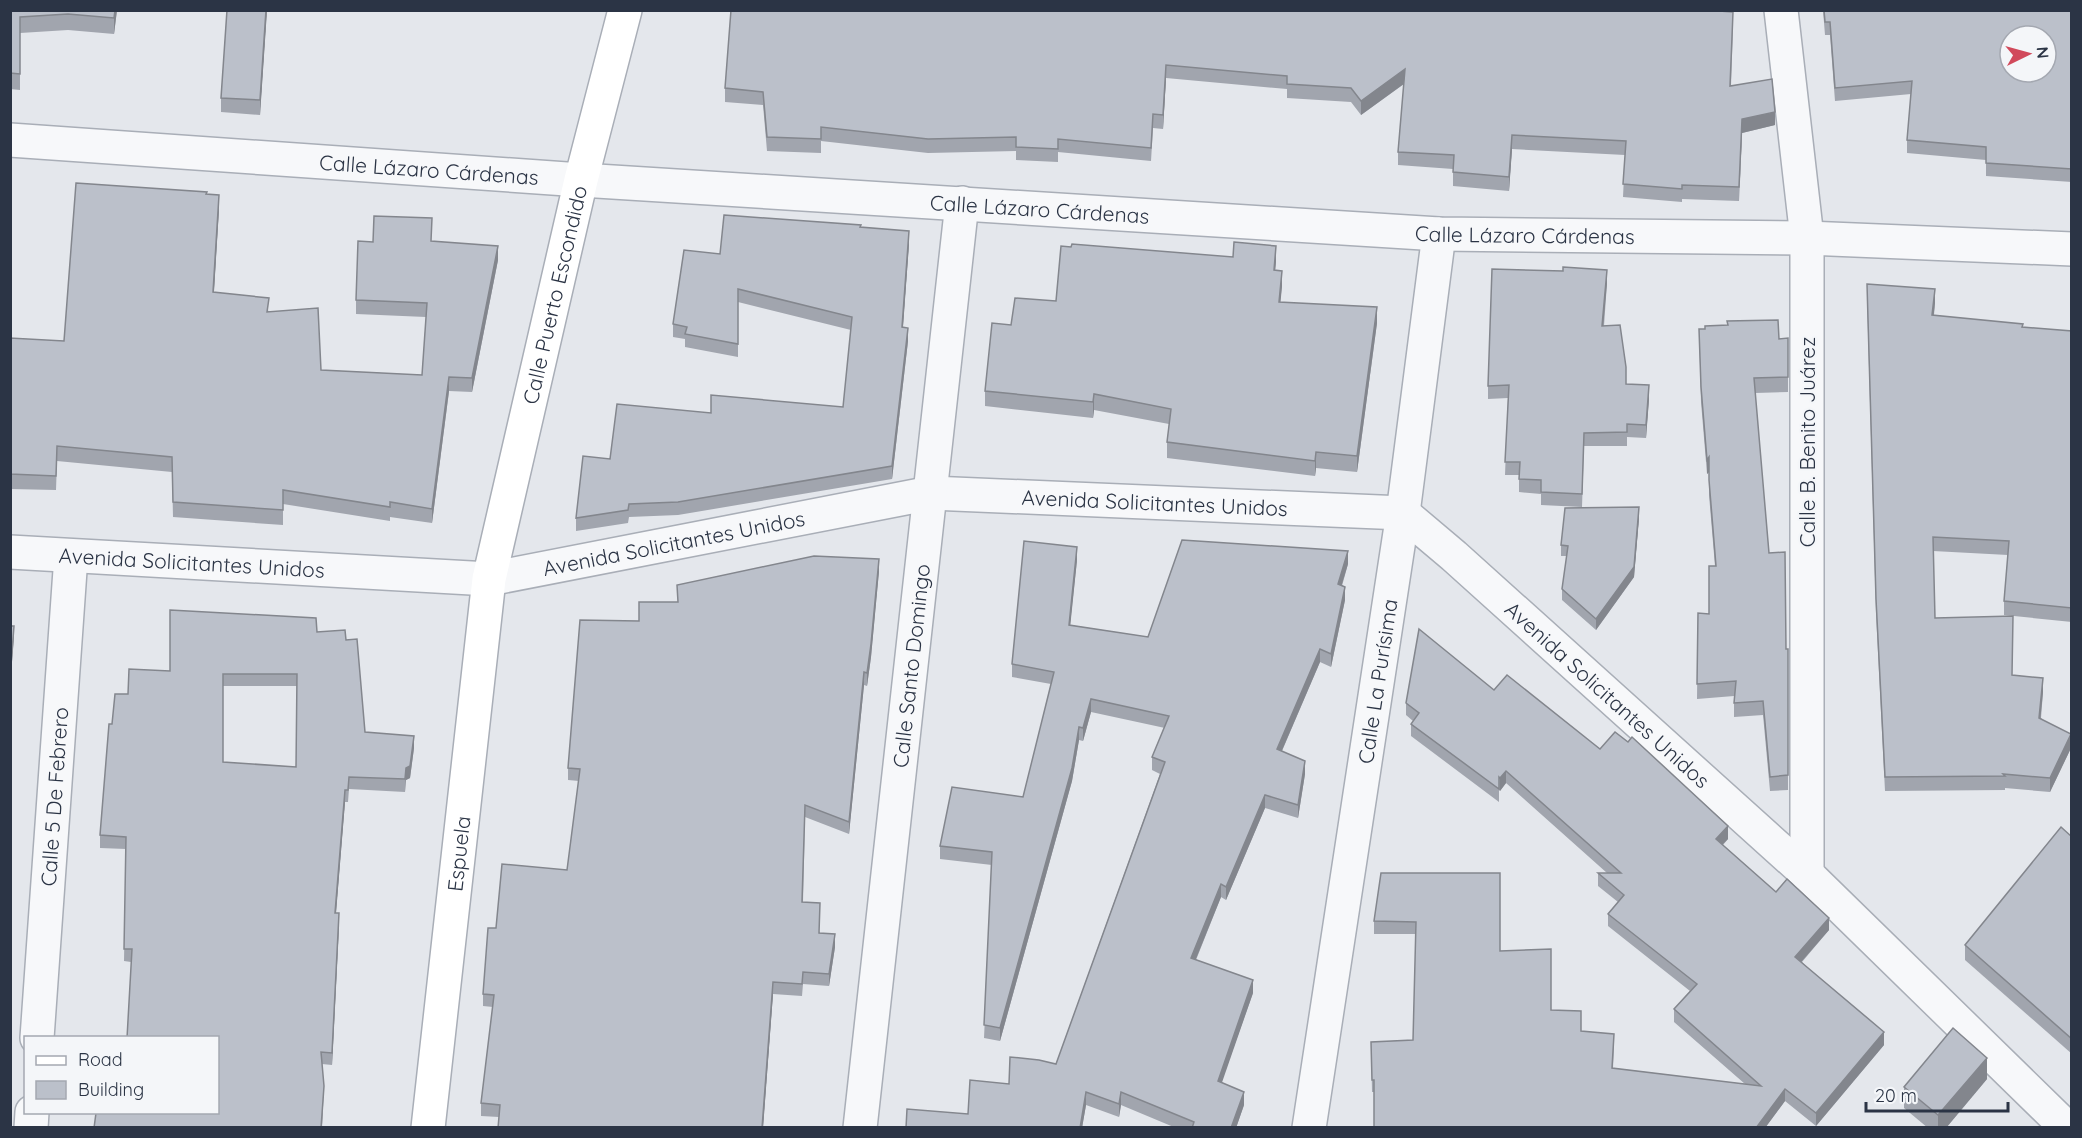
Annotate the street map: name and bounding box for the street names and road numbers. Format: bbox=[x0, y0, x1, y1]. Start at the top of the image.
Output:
street label: Calle Lázaro Cárdenas bbox=[318, 149, 539, 190]
street label: Calle Puerto Escondido bbox=[517, 183, 592, 407]
street label: Calle Lázaro Cárdenas bbox=[929, 189, 1150, 229]
street label: Calle Lázaro Cárdenas bbox=[1414, 220, 1635, 249]
street label: Calle B. Benito Juárez bbox=[1794, 337, 1820, 547]
street label: Avenida Solicitantes Unidos bbox=[1021, 484, 1288, 521]
street label: Avenida Solicitantes Unidos bbox=[541, 505, 807, 581]
street label: Avenida Solicitantes Unidos bbox=[58, 542, 325, 583]
street label: Calle Santo Domingo bbox=[887, 563, 935, 769]
street label: Avenida Solicitantes Unidos bbox=[1500, 596, 1715, 793]
street label: Calle La Purísima bbox=[1352, 597, 1403, 765]
street label: Calle 5 De Febrero bbox=[35, 706, 73, 887]
street label: Espuela bbox=[441, 815, 476, 893]

